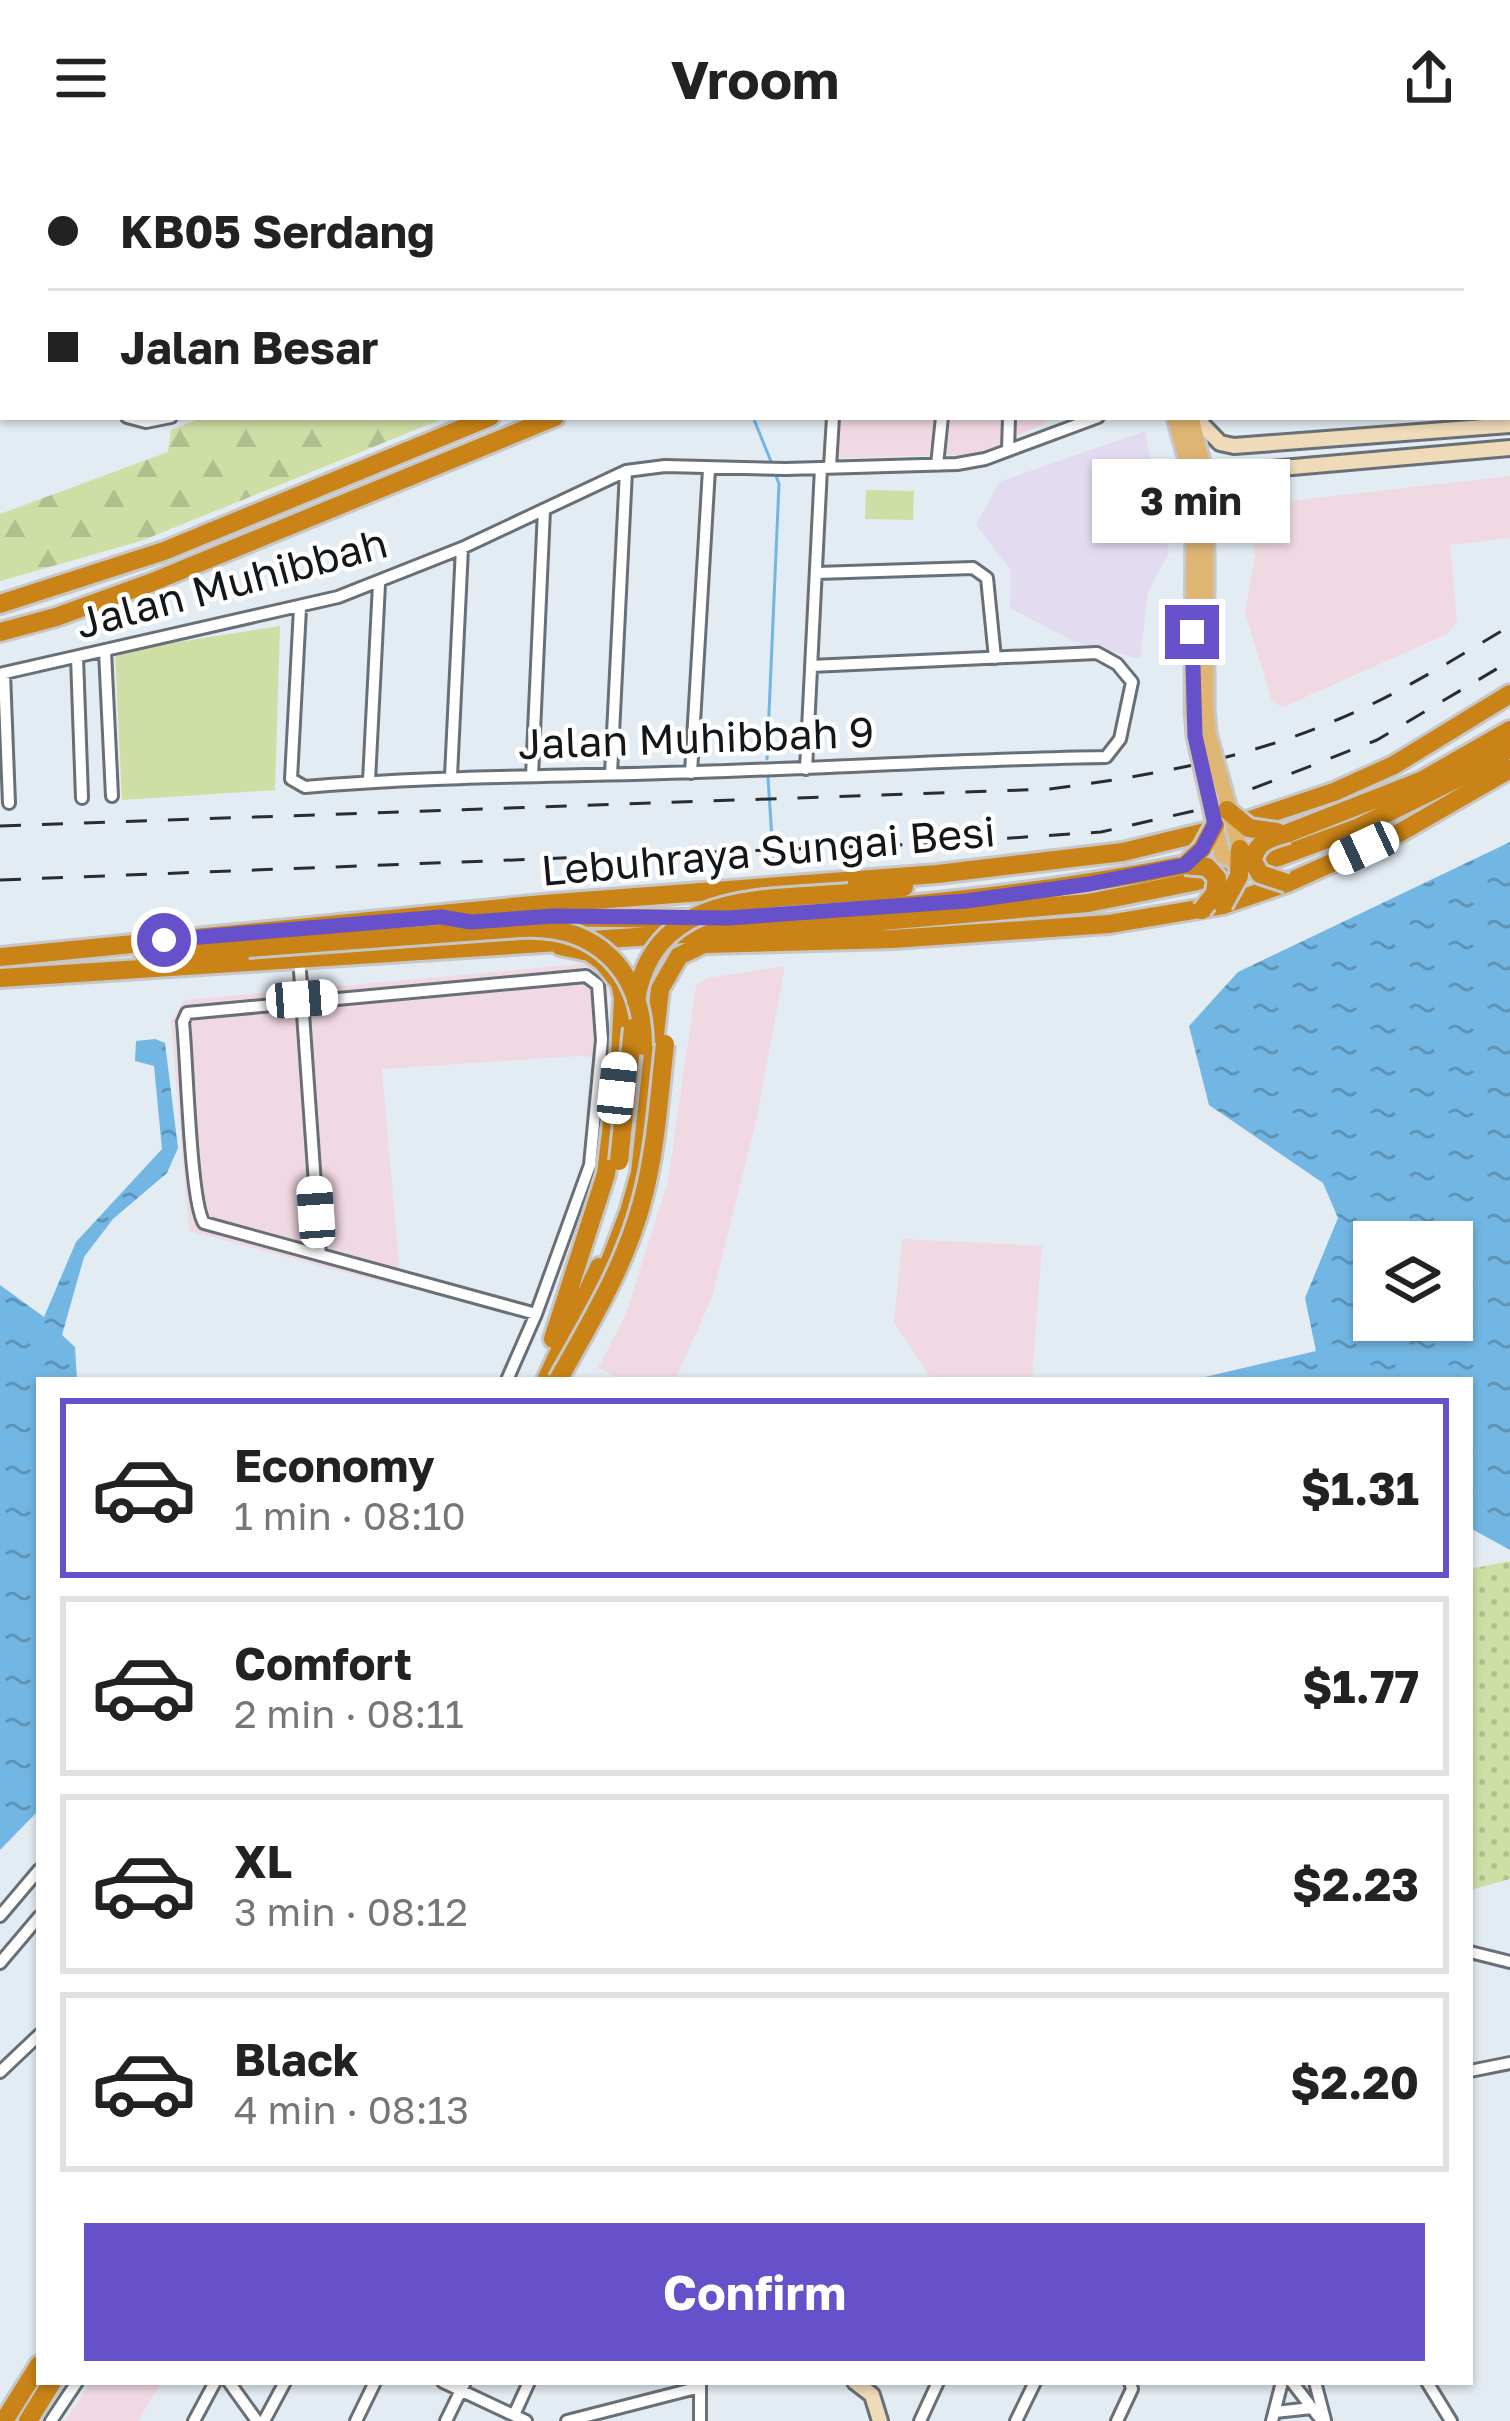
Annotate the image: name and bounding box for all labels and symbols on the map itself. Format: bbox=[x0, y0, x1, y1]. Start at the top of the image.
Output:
callout: 3 min bbox=[1093, 458, 1291, 542]
street label: Jalan Muhibbah bbox=[70, 516, 392, 648]
route end bbox=[1165, 605, 1219, 659]
street label: Jalan Muhibbah 9 bbox=[517, 706, 875, 768]
street label: Lebuhraya Sungai Besi bbox=[539, 805, 997, 895]
car bbox=[1324, 816, 1404, 880]
route start bbox=[137, 913, 191, 967]
car bbox=[265, 979, 339, 1019]
car bbox=[595, 1050, 639, 1126]
car bbox=[296, 1175, 336, 1249]

